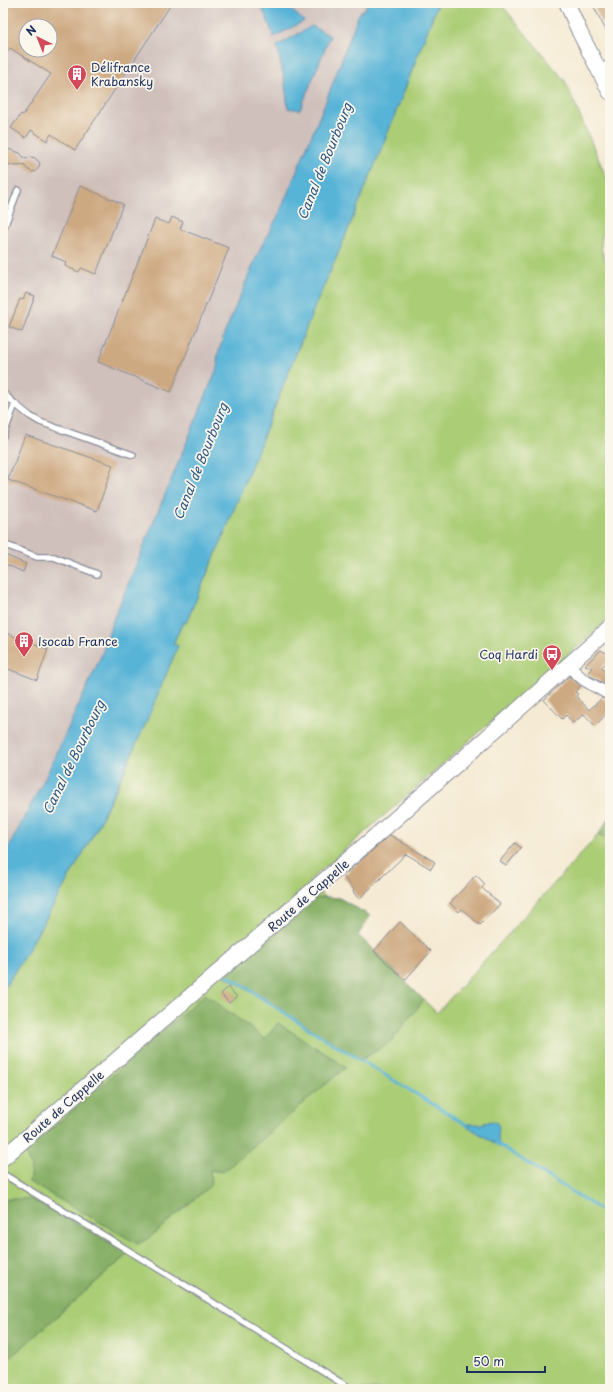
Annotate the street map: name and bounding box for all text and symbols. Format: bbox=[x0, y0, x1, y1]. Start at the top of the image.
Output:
north arrow bbox=[18, 18, 58, 58]
text: N bbox=[22, 21, 40, 40]
place label: Délifrance Krabansky bbox=[91, 58, 153, 90]
building icon: Délifrance Krabansky bbox=[66, 63, 88, 91]
water label: Canal de Bourbourg bbox=[292, 98, 357, 222]
water label: Canal de Bourbourg bbox=[168, 398, 233, 522]
building icon: Isocab France bbox=[13, 630, 35, 658]
place label: Isocab France bbox=[38, 632, 118, 650]
bus stop icon: Coq Hardi bbox=[541, 643, 563, 671]
place label: Coq Hardi bbox=[479, 645, 538, 663]
water label: Canal de Bourbourg bbox=[37, 696, 109, 817]
street label: Route de Cappelle bbox=[263, 854, 353, 935]
street label: Route de Cappelle bbox=[18, 1065, 108, 1146]
scale bar bbox=[467, 1348, 545, 1374]
text: 50 m bbox=[473, 1352, 504, 1370]

